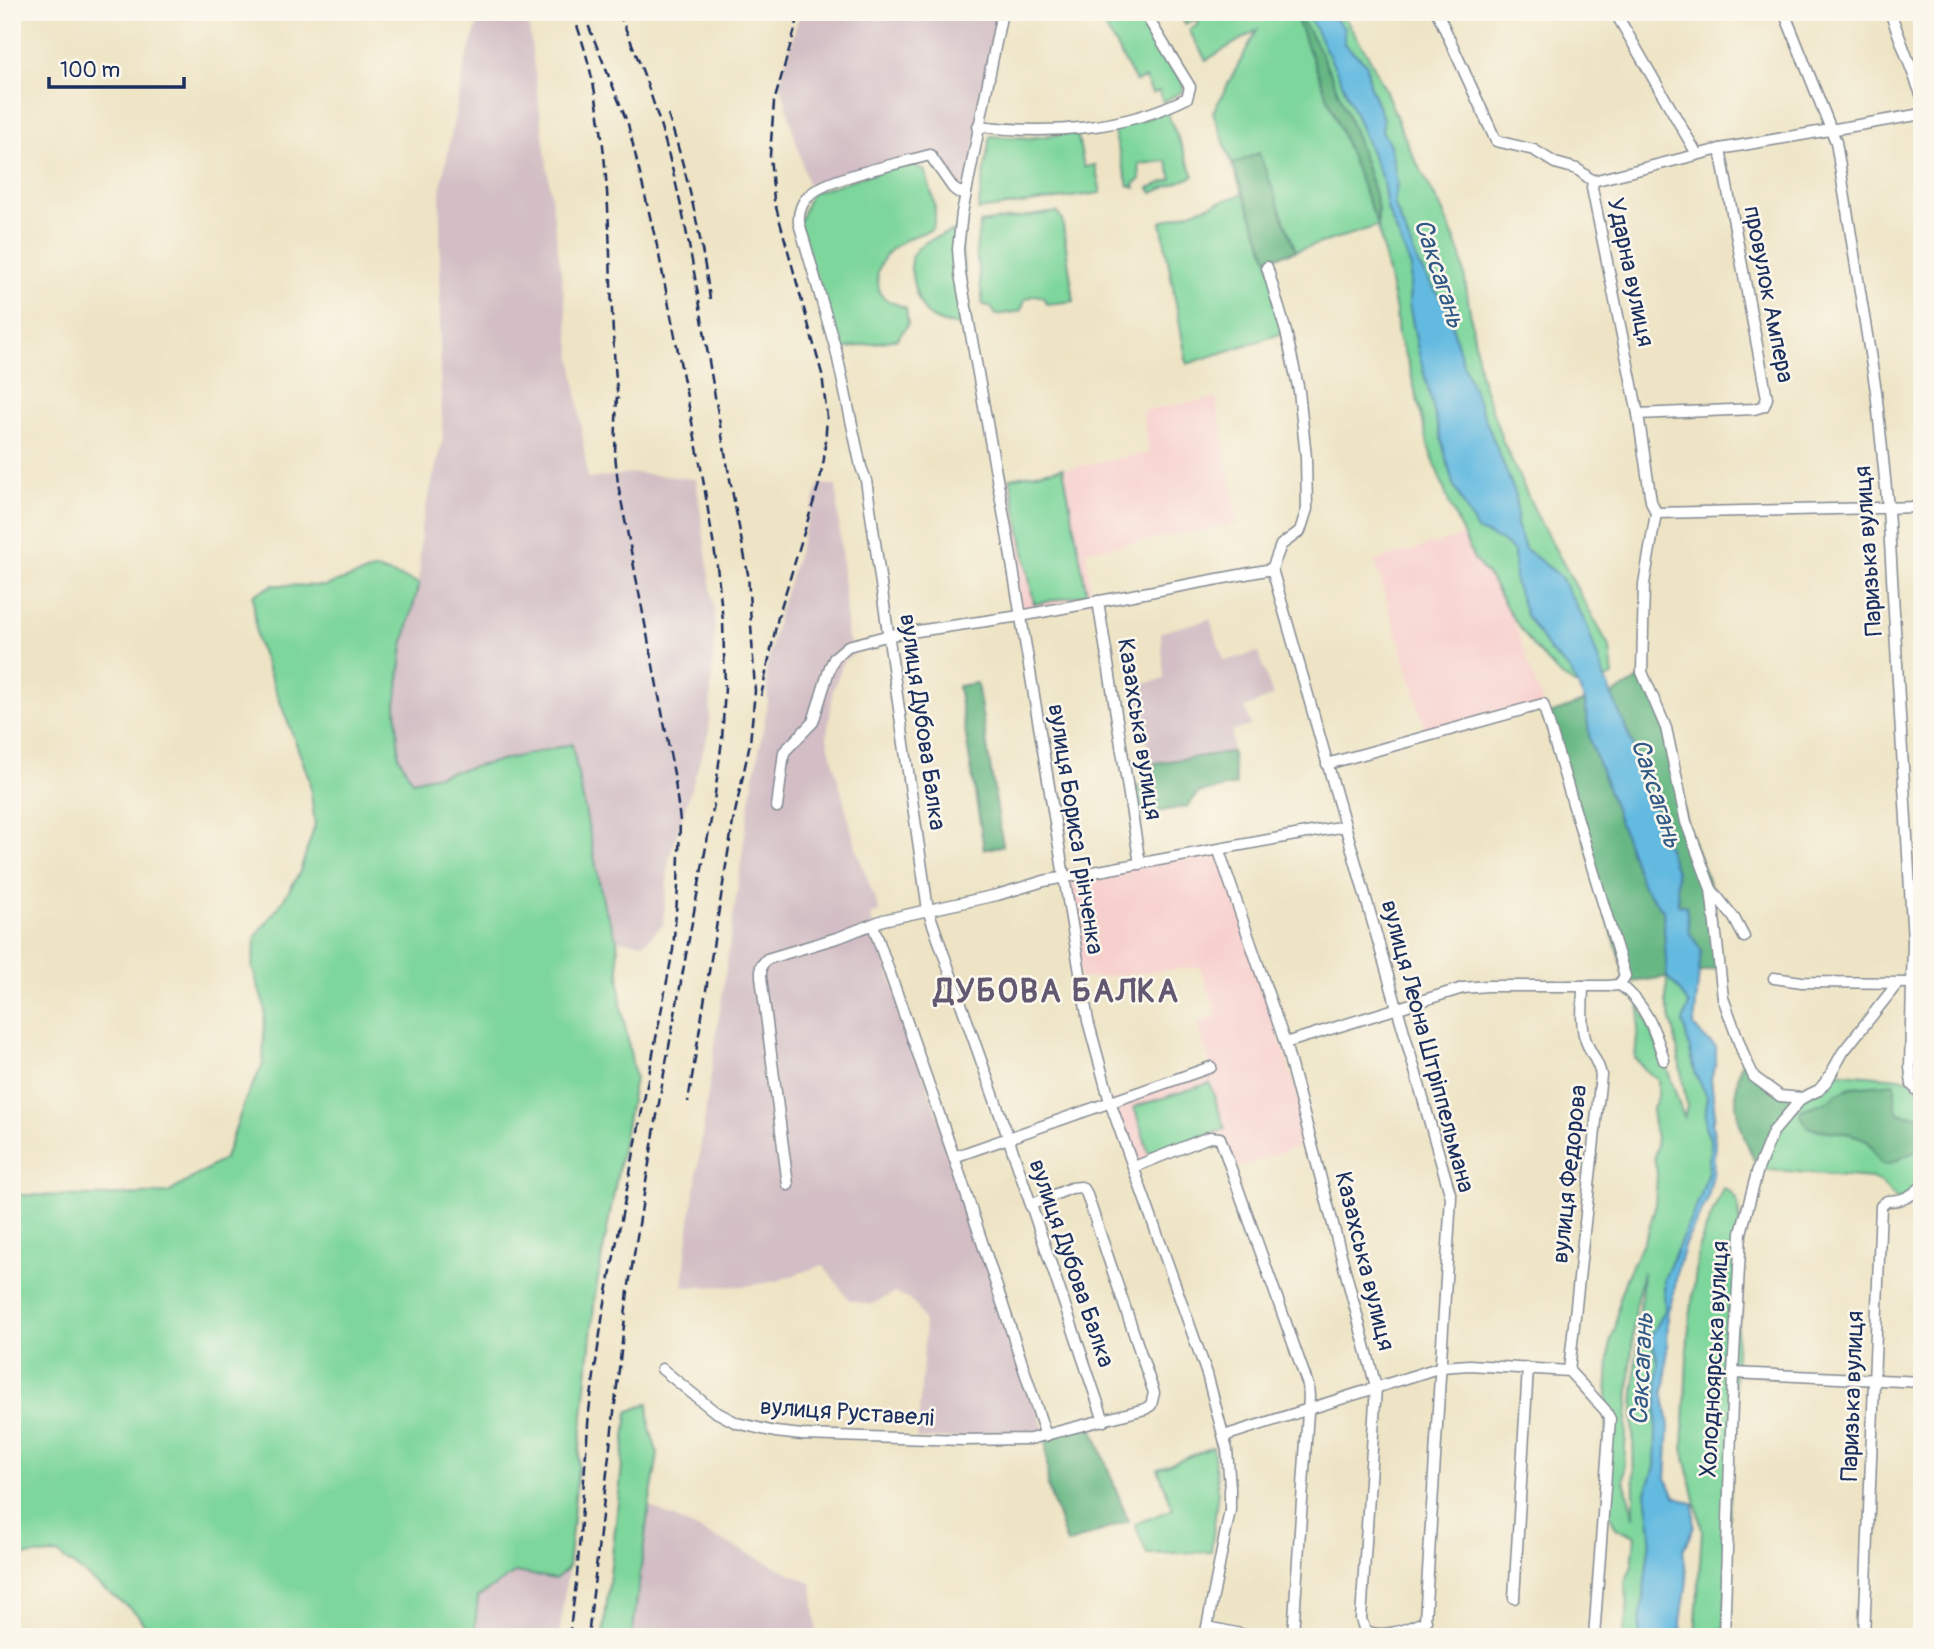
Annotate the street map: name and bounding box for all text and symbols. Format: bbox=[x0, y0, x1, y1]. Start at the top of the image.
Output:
scale bar bbox=[49, 46, 184, 90]
text: 100 m bbox=[60, 57, 120, 84]
street label: Ударна вулиця bbox=[1601, 195, 1660, 349]
street label: провулок Ампера bbox=[1737, 203, 1800, 385]
water label: Саксагань bbox=[1406, 215, 1472, 332]
street label: Паризька вулиця bbox=[1848, 465, 1889, 637]
street label: вулиця Дубова Балка bbox=[893, 612, 952, 832]
street label: Казахська вулиця bbox=[1111, 636, 1168, 822]
street label: вулиця Бориса Грінченка bbox=[1041, 702, 1110, 956]
water label: Саксагань bbox=[1623, 735, 1689, 852]
street label: вулиця Леона Штріппельмана bbox=[1374, 897, 1481, 1196]
district label: ДУБОВА БАЛКА bbox=[932, 972, 1180, 1012]
street label: вулиця Федорова bbox=[1546, 1083, 1593, 1265]
street label: вулиця Дубова Балка bbox=[1022, 1155, 1121, 1371]
street label: Казахська вулиця bbox=[1328, 1169, 1401, 1354]
street label: Холодноярська вулиця bbox=[1694, 1240, 1735, 1478]
street label: Паризька вулиця bbox=[1835, 1310, 1870, 1482]
water label: Саксагань bbox=[1623, 1312, 1661, 1426]
street label: вулиця Руставелі bbox=[759, 1392, 935, 1433]

